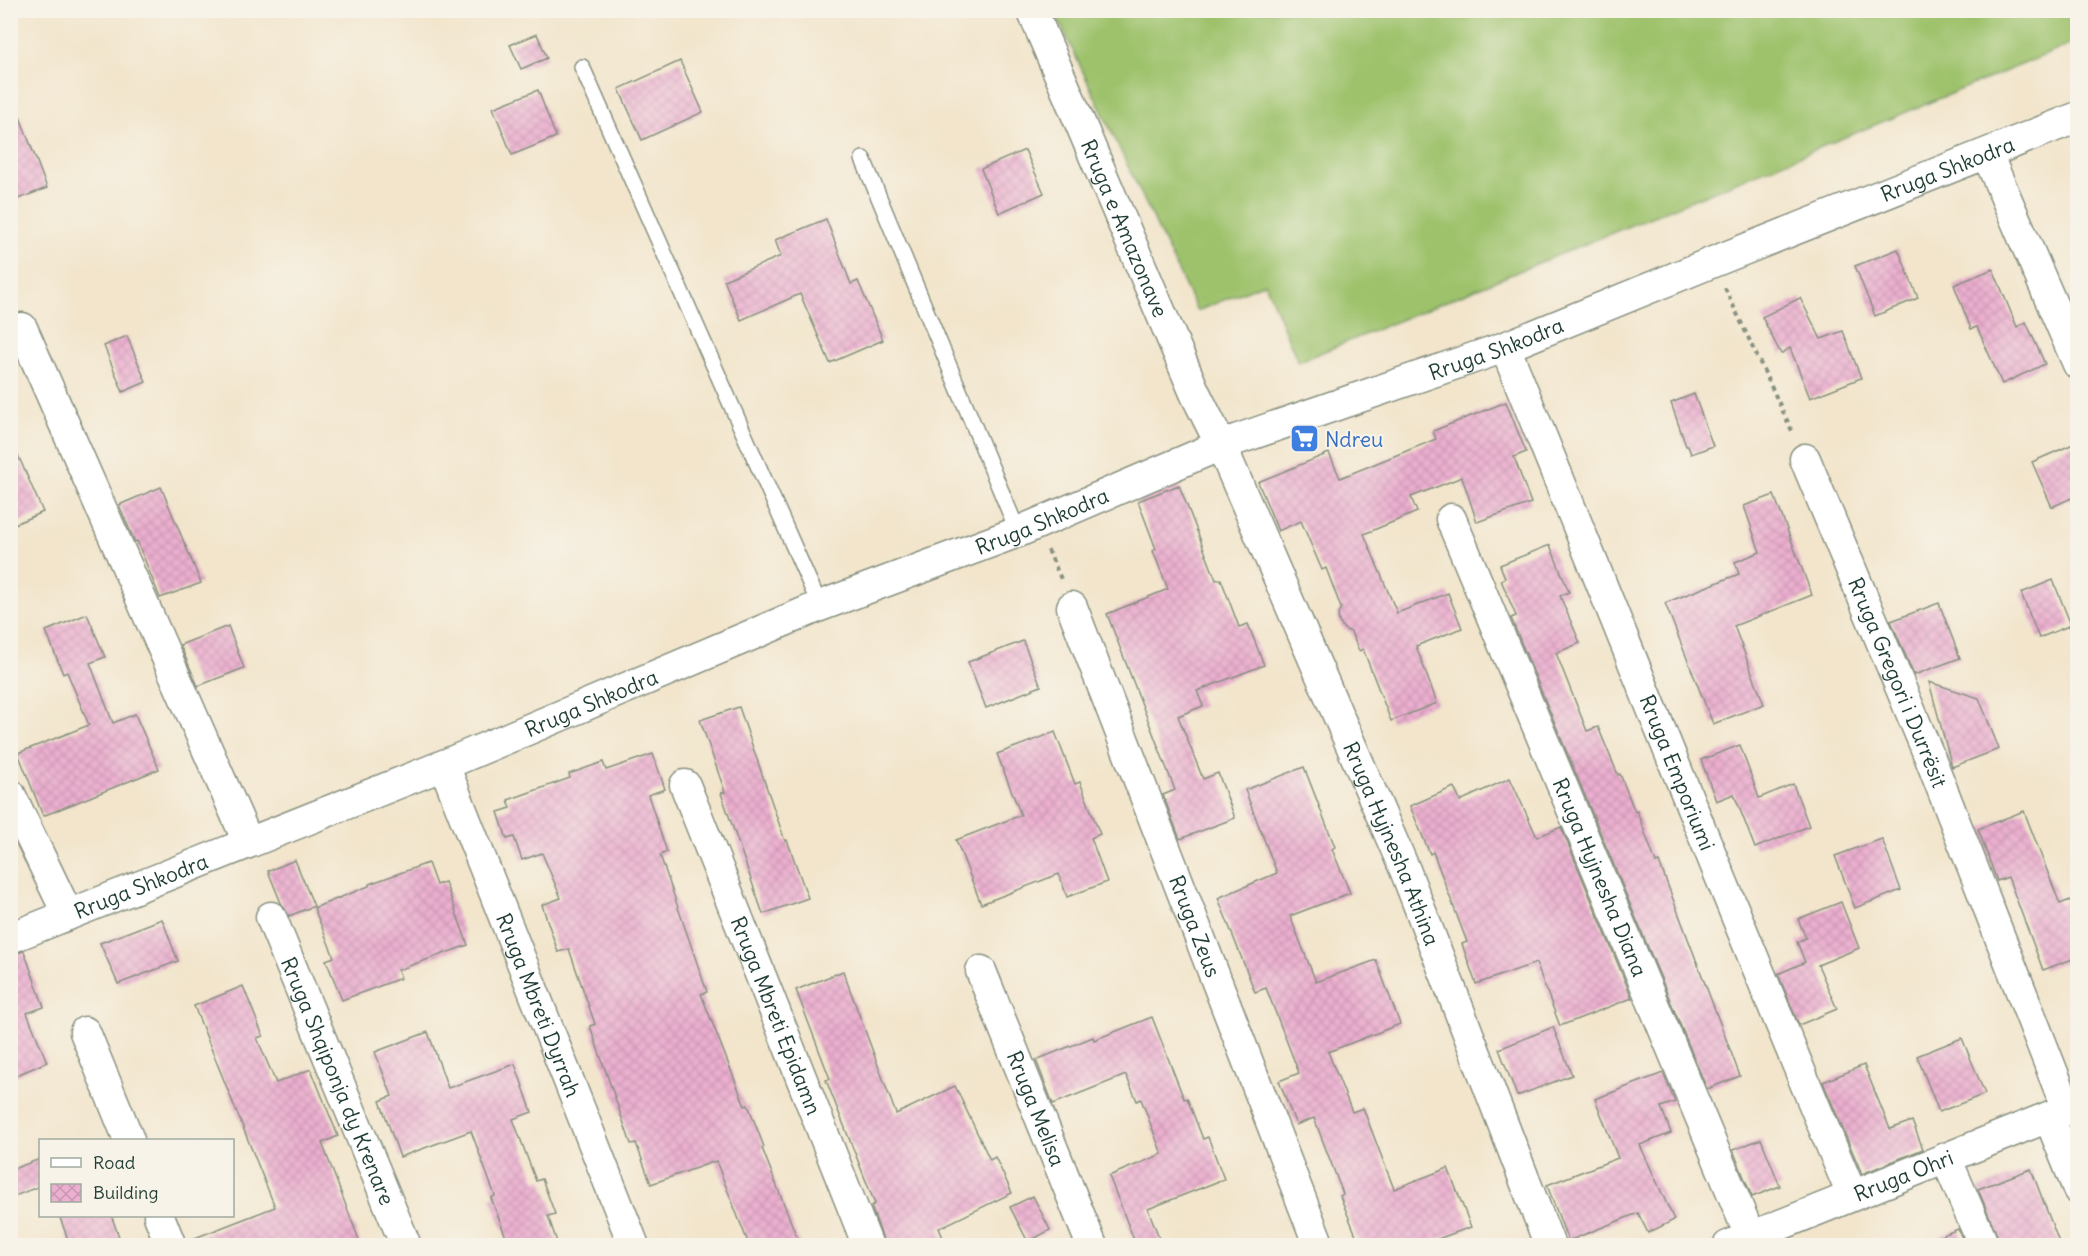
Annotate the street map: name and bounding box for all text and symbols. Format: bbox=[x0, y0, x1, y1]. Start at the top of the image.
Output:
street label: Rruga Shkodra bbox=[1877, 130, 2018, 208]
street label: Rruga e Amazonave bbox=[1075, 135, 1175, 321]
street label: Rruga Shkodra bbox=[1425, 311, 1567, 386]
supermarket icon: Ndreu bbox=[1288, 423, 1320, 455]
place label: Ndreu bbox=[1325, 426, 1383, 453]
street label: Rruga Shkodra bbox=[971, 481, 1113, 560]
street label: Rruga Gregori i Durrësit bbox=[1842, 573, 1954, 791]
street label: Rruga Shkodra bbox=[521, 663, 662, 743]
street label: Rruga Emporiumi bbox=[1634, 690, 1721, 854]
street label: Rruga Hyjnesha Athina bbox=[1338, 737, 1446, 949]
street label: Rruga Hyjnesha Diana bbox=[1547, 774, 1654, 980]
street label: Rruga Shkodra bbox=[70, 847, 212, 925]
street label: Rruga Zeus bbox=[1163, 871, 1227, 981]
street label: Rruga Mbreti Dyrrah bbox=[490, 909, 587, 1101]
street label: Rruga Mbreti Epidamn bbox=[725, 912, 828, 1119]
street label: Rruga Shqiponja dy Krenare bbox=[275, 953, 401, 1209]
street label: Rruga Melisa bbox=[1001, 1047, 1072, 1170]
legend bbox=[39, 1139, 234, 1217]
street label: Rruga Ohri bbox=[1850, 1143, 1957, 1207]
text: Road bbox=[93, 1151, 136, 1174]
text: Building bbox=[93, 1181, 158, 1204]

